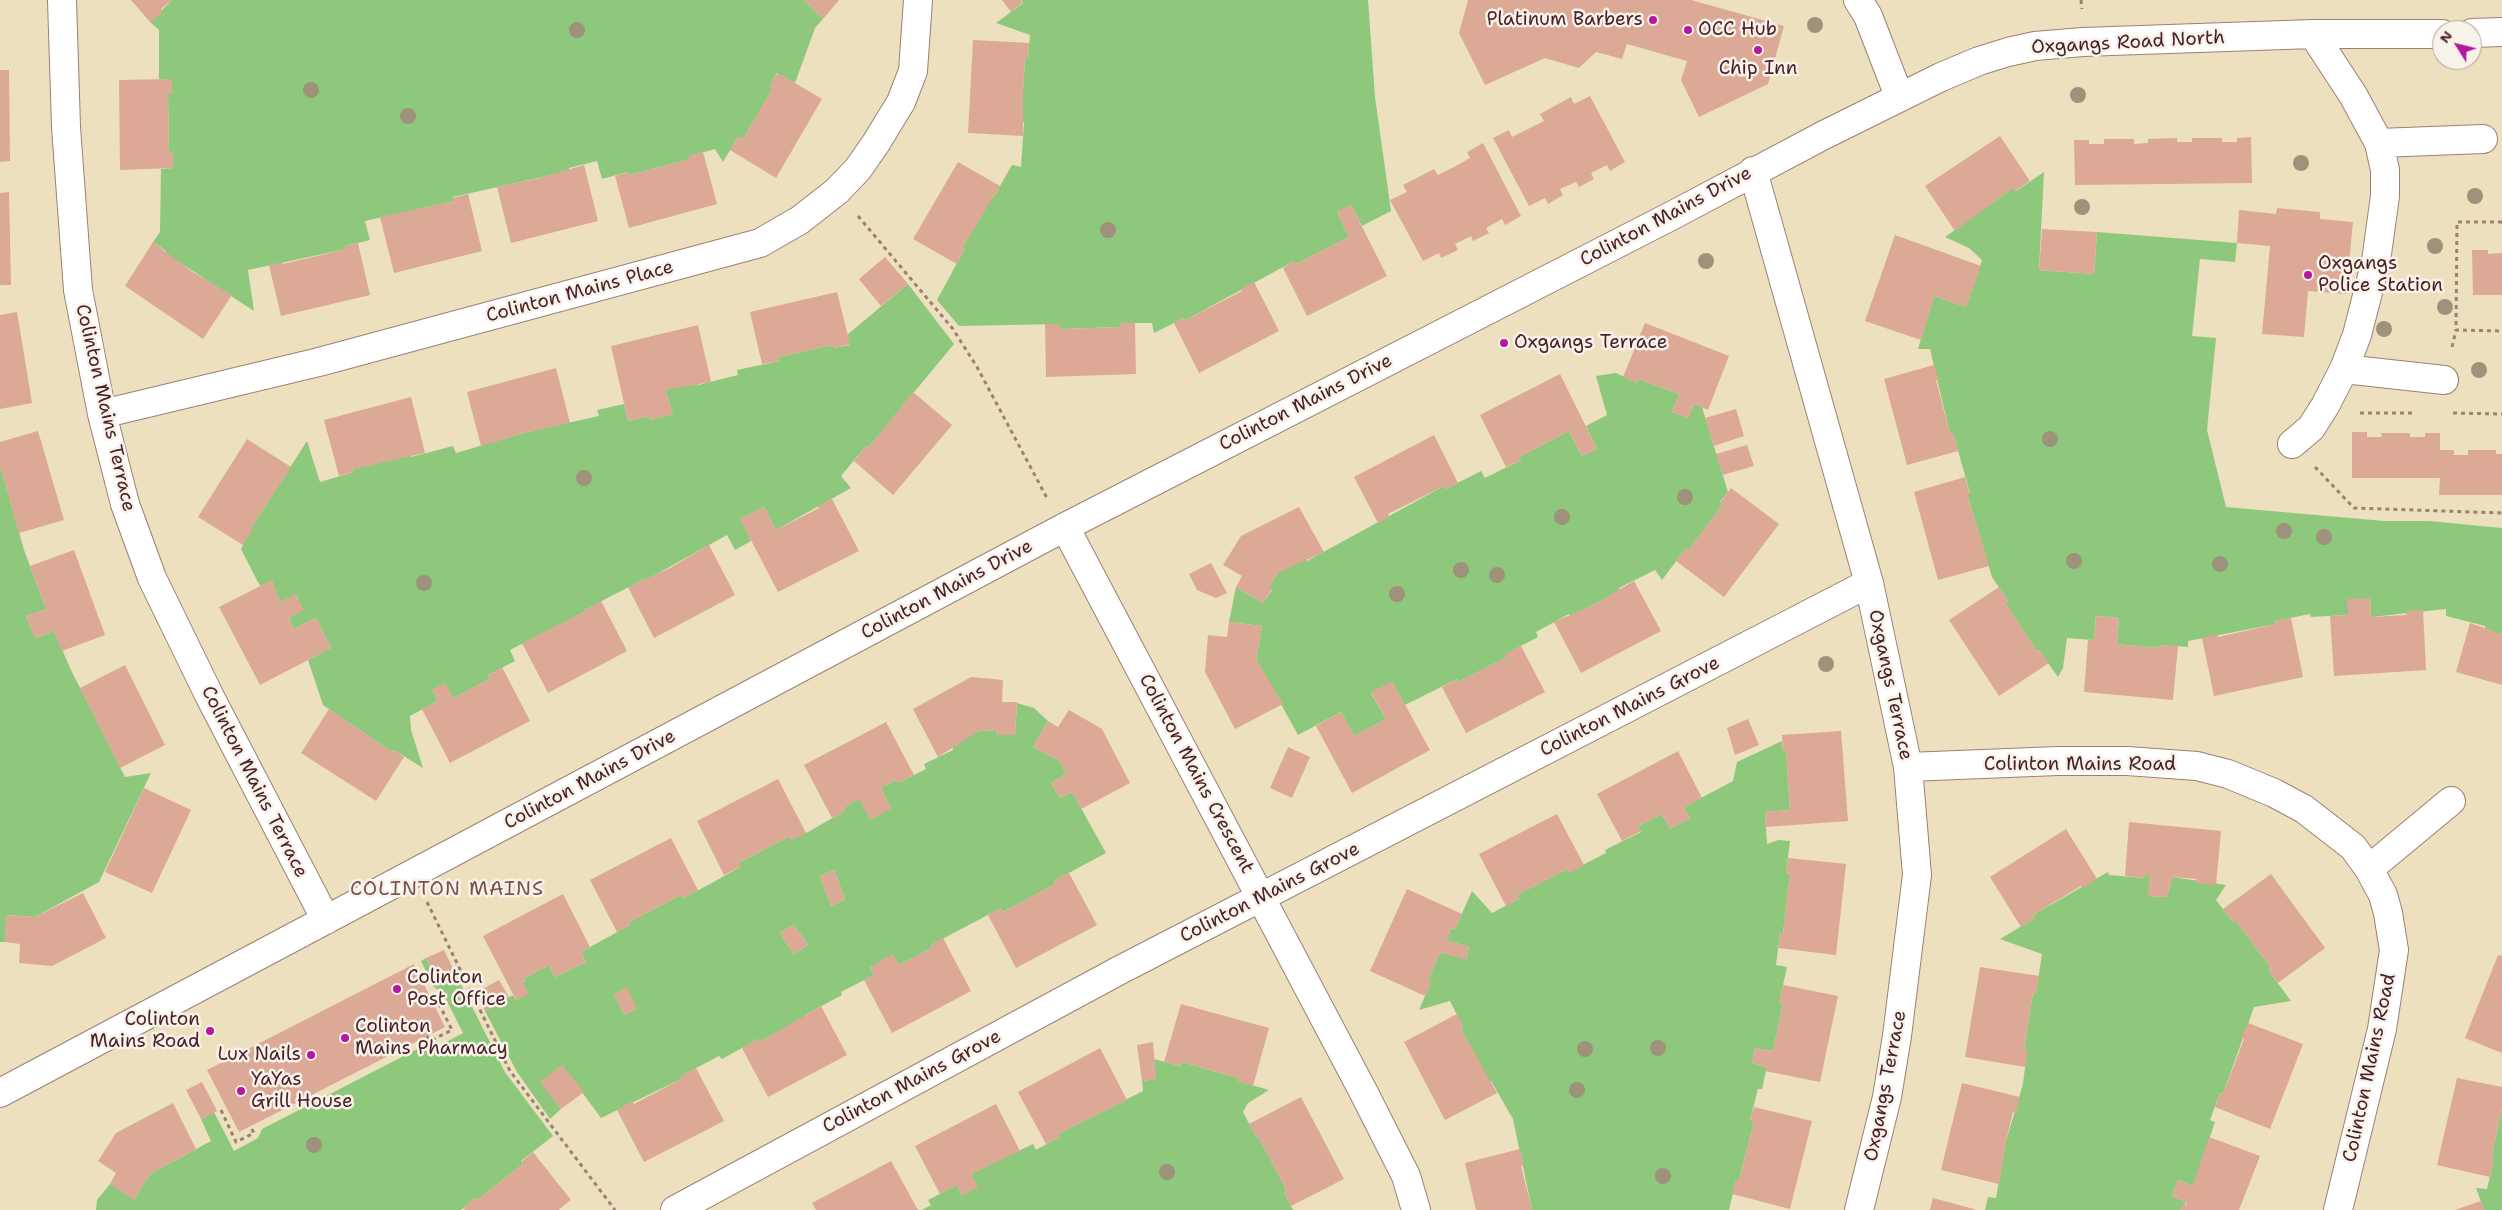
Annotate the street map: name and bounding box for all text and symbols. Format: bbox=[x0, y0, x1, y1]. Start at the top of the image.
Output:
place label: Platinum Barbers bbox=[1486, 9, 1643, 31]
marker: Platinum Barbers bbox=[1647, 14, 1659, 26]
place label: OCC Hub bbox=[1698, 19, 1777, 41]
north arrow bbox=[2432, 20, 2482, 70]
marker: OCC Hub bbox=[1682, 24, 1694, 36]
street label: Oxgangs Road North bbox=[2031, 27, 2225, 59]
text: N bbox=[2435, 27, 2456, 47]
marker: Chip Inn bbox=[1752, 44, 1764, 56]
place label: Chip Inn bbox=[1719, 58, 1797, 80]
street label: Colinton Mains Drive bbox=[1576, 162, 1756, 272]
place label: Oxgangs Police Station bbox=[2318, 253, 2443, 297]
street label: Colinton Mains Place bbox=[484, 256, 676, 328]
marker: Oxgangs Police Station bbox=[2302, 269, 2314, 281]
street label: Colinton Mains Terrace bbox=[70, 302, 140, 514]
place label: Oxgangs Terrace bbox=[1514, 332, 1667, 354]
marker: Oxgangs Terrace bbox=[1498, 337, 1510, 349]
street label: Colinton Mains Drive bbox=[1216, 349, 1396, 457]
street label: Colinton Mains Drive bbox=[857, 535, 1037, 645]
street label: Oxgangs Terrace bbox=[1863, 608, 1917, 762]
street label: Colinton Mains Grove bbox=[1536, 652, 1724, 762]
street label: Colinton Mains Crescent bbox=[1134, 670, 1258, 878]
street label: Colinton Mains Terrace bbox=[196, 682, 312, 882]
street label: Colinton Mains Drive bbox=[500, 725, 680, 835]
street label: Colinton Mains Road bbox=[1984, 754, 2176, 776]
street label: Colinton Mains Grove bbox=[1176, 838, 1364, 948]
district label: COLINTON MAINS bbox=[348, 878, 546, 902]
place label: Colinton Post Office bbox=[407, 967, 506, 1011]
street label: Colinton Mains Road bbox=[2339, 972, 2401, 1164]
marker: Colinton Post Office bbox=[391, 983, 403, 995]
place label: Colinton Mains Road bbox=[90, 1009, 200, 1053]
street label: Oxgangs Terrace bbox=[1860, 1009, 1912, 1163]
place label: Colinton Mains Pharmacy bbox=[355, 1016, 508, 1060]
marker: Colinton Mains Road bbox=[204, 1025, 216, 1037]
street label: Colinton Mains Grove bbox=[819, 1025, 1005, 1139]
marker: Colinton Mains Pharmacy bbox=[339, 1032, 351, 1044]
place label: Lux Nails bbox=[217, 1044, 301, 1066]
marker: Lux Nails bbox=[305, 1049, 317, 1061]
place label: YaYas Grill House bbox=[251, 1069, 353, 1113]
marker: YaYas Grill House bbox=[235, 1085, 247, 1097]

